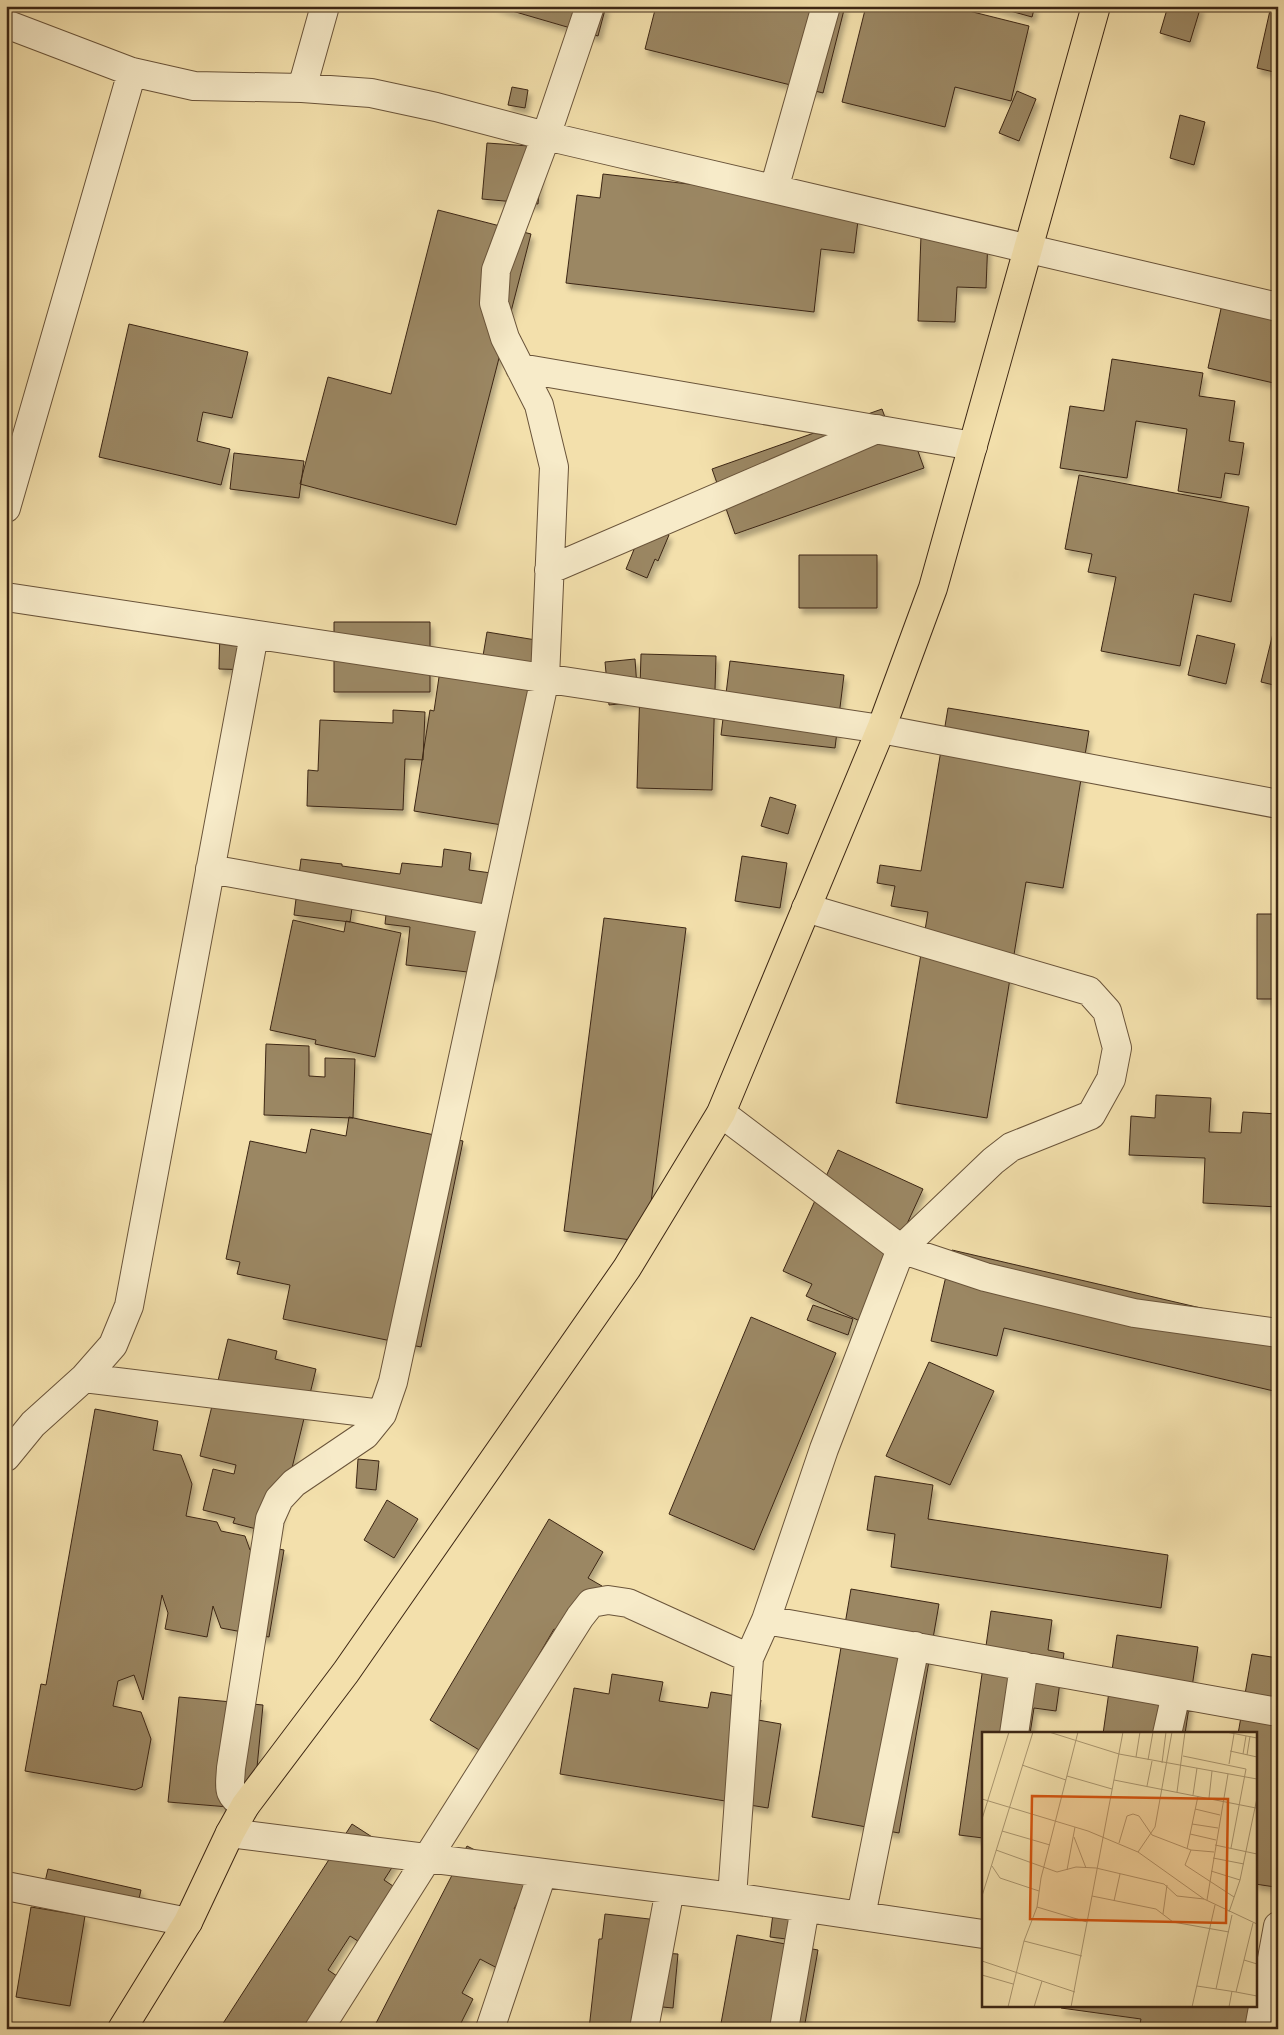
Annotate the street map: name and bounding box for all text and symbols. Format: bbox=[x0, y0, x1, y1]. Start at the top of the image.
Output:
inset map bbox=[982, 1732, 1256, 2008]

